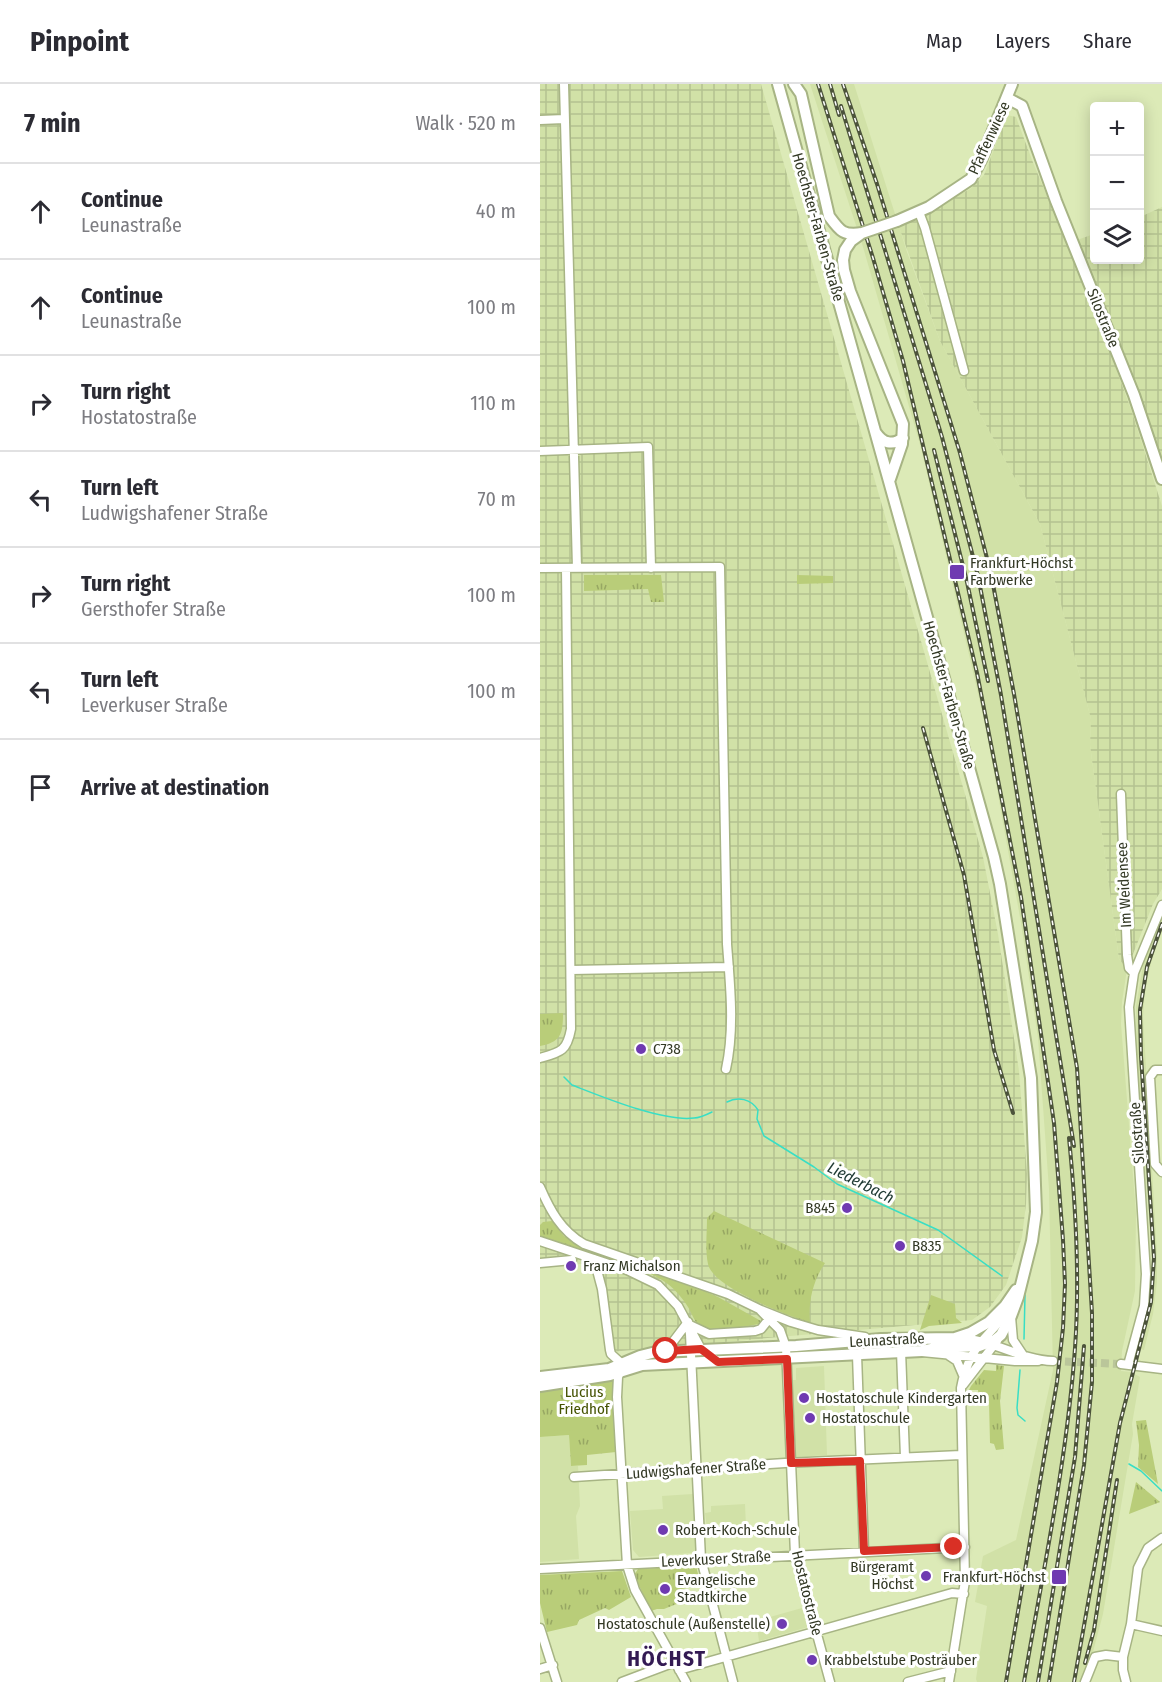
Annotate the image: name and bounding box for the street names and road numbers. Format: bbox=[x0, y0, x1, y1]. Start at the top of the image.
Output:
street label: Pfaffenwiese bbox=[964, 99, 1014, 177]
street label: Hoechster-Farben-Straße bbox=[788, 151, 848, 303]
street label: Silostraße bbox=[1083, 286, 1123, 350]
street label: Hoechster-Farben-Straße bbox=[919, 619, 979, 771]
street label: Im Weidensee bbox=[1113, 842, 1135, 928]
street label: Silostraße bbox=[1126, 1102, 1148, 1164]
street label: Leunastraße bbox=[849, 1329, 925, 1351]
street label: Ludwigshafener Straße bbox=[625, 1455, 767, 1483]
street label: Leverkuser Straße bbox=[661, 1547, 771, 1571]
street label: Hostatostraße bbox=[788, 1549, 826, 1637]

